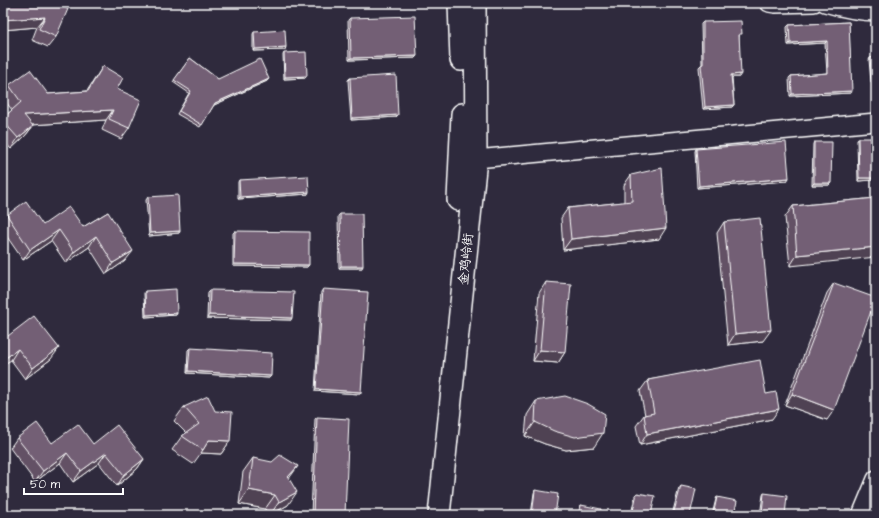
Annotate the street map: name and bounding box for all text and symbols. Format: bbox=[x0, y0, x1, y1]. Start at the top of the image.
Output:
street label: 金鸡岭街 bbox=[454, 232, 478, 286]
scale bar bbox=[24, 470, 123, 496]
text: 50 m bbox=[30, 476, 61, 493]

